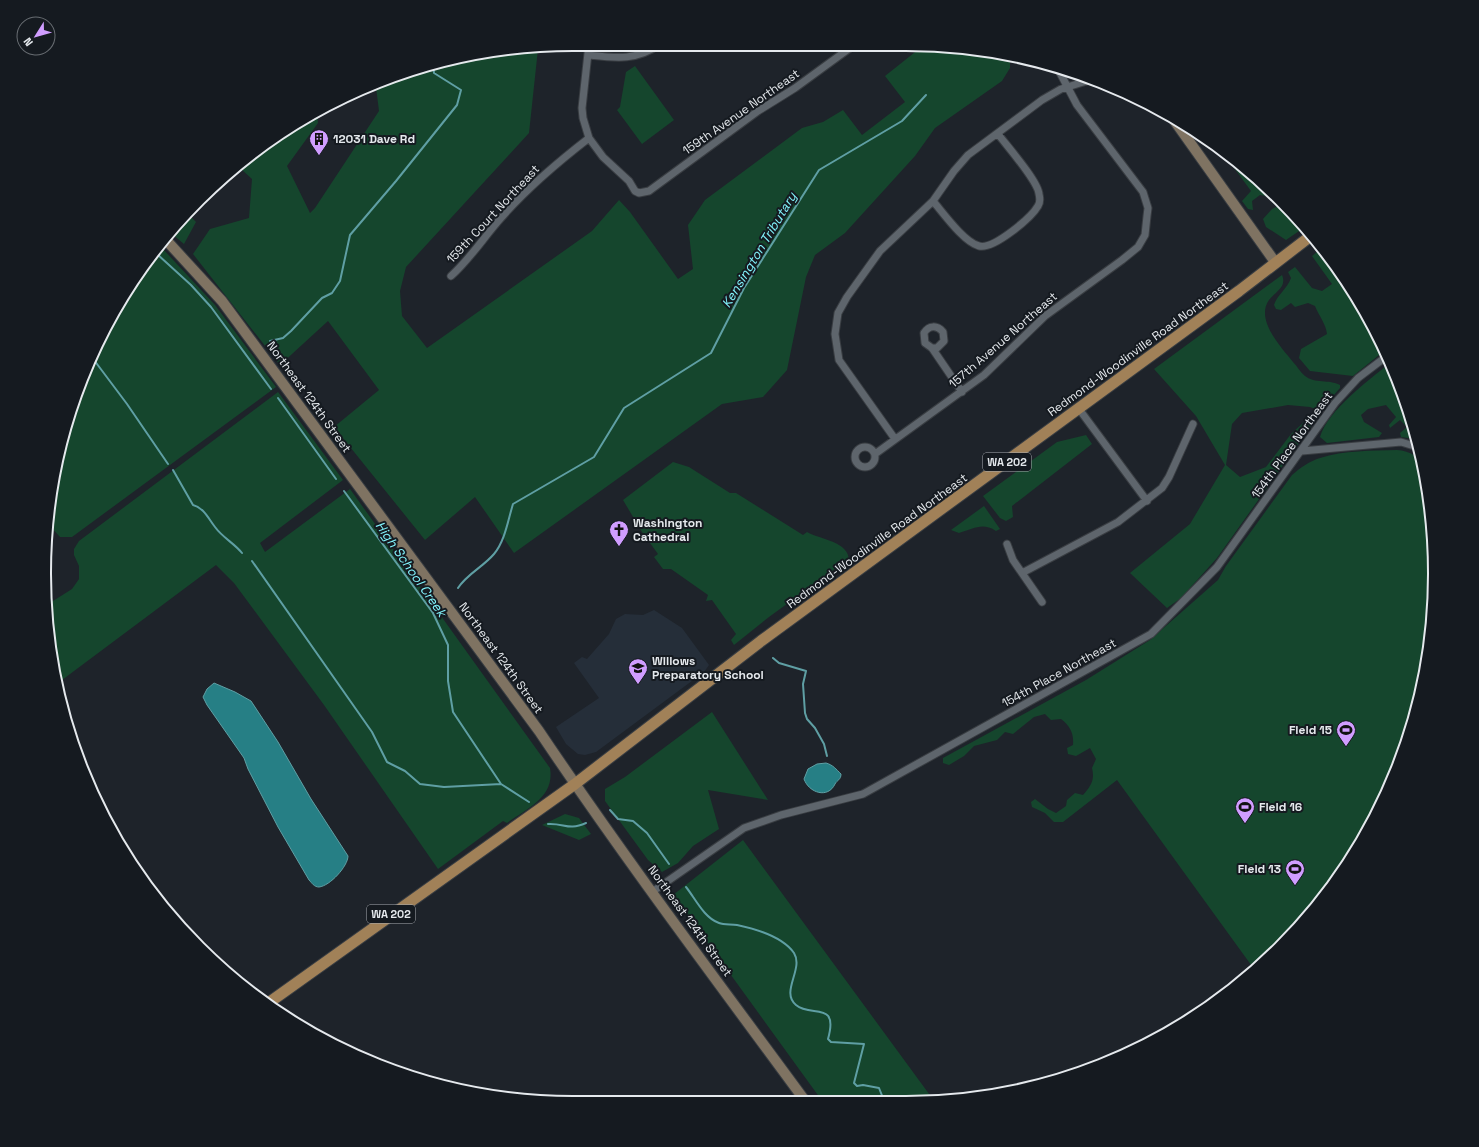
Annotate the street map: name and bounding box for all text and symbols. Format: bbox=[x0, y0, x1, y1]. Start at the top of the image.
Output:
north arrow bbox=[16, 16, 56, 56]
text: N bbox=[20, 35, 36, 49]
street label: 159th Avenue Northeast bbox=[679, 66, 803, 158]
building icon: 12031 Dave Rd bbox=[308, 128, 330, 156]
place label: 12031 Dave Rd bbox=[333, 131, 415, 147]
street label: 159th Court Northeast bbox=[443, 161, 543, 267]
water label: Kensington Tributary bbox=[718, 188, 801, 311]
street label: Redmond-Woodinville Road Northeast bbox=[1044, 278, 1232, 420]
street label: 157th Avenue Northeast bbox=[945, 289, 1061, 391]
street label: Northeast 124th Street bbox=[263, 338, 355, 456]
street label: 154th Place Northeast bbox=[1248, 388, 1336, 502]
road number: WA 202 bbox=[983, 453, 1031, 471]
street label: Redmond-Woodinville Road Northeast bbox=[783, 470, 971, 612]
place label: Washington Cathedral bbox=[633, 515, 703, 545]
water label: High School Creek bbox=[372, 518, 452, 622]
church icon: Washington Cathedral bbox=[608, 519, 630, 547]
street label: Northeast 124th Street bbox=[455, 599, 547, 717]
street label: 154th Place Northeast bbox=[999, 635, 1119, 711]
place label: Willows Preparatory School bbox=[652, 653, 764, 683]
school or university icon: Willows Preparatory School bbox=[627, 657, 649, 685]
sports icon: Field 15 bbox=[1335, 719, 1357, 747]
place label: Field 15 bbox=[1289, 722, 1332, 738]
sports icon: Field 16 bbox=[1234, 796, 1256, 824]
place label: Field 16 bbox=[1259, 799, 1302, 815]
sports icon: Field 13 bbox=[1284, 858, 1306, 886]
place label: Field 13 bbox=[1238, 861, 1281, 877]
street label: Northeast 124th Street bbox=[644, 862, 736, 980]
road number: WA 202 bbox=[367, 905, 415, 923]

